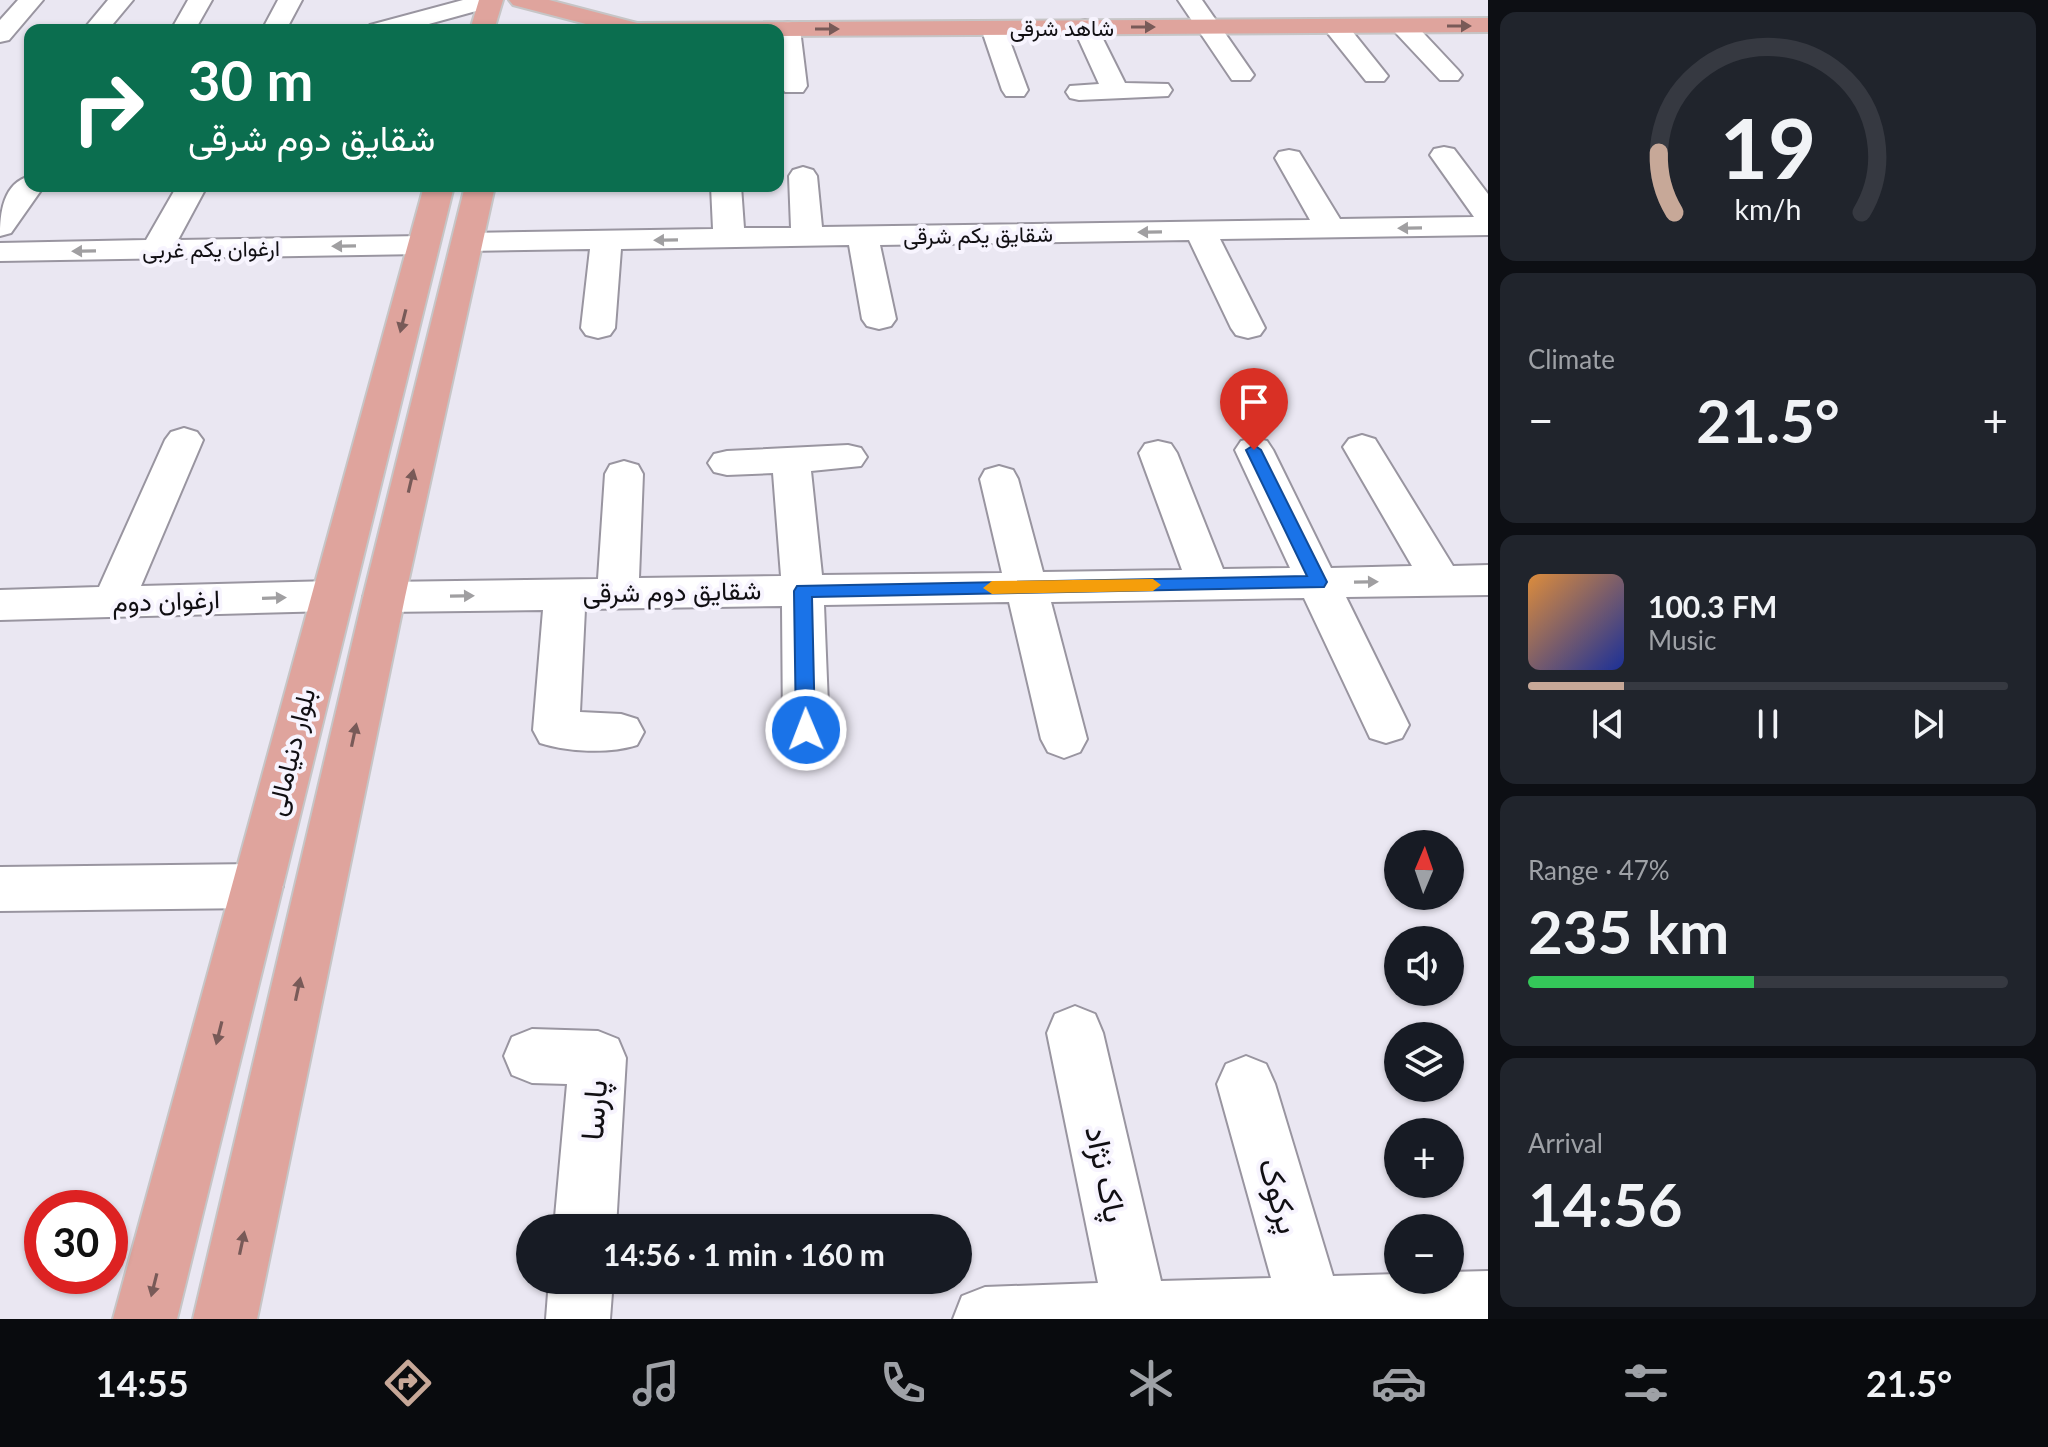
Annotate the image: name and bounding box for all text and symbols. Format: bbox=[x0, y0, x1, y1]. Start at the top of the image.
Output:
street label: شاهد شرقی bbox=[1010, 14, 1114, 42]
one-way arrow bbox=[1447, 19, 1472, 32]
one-way arrow bbox=[1131, 21, 1156, 33]
one-way arrow bbox=[815, 23, 840, 35]
text: 30 m bbox=[188, 46, 313, 113]
icon: right bbox=[56, 56, 160, 160]
text: 19 bbox=[1720, 96, 1816, 196]
text: شقایق دوم شرقی bbox=[188, 115, 435, 159]
text: km/h bbox=[1735, 192, 1801, 226]
street label: شقایق یکم شرقی bbox=[903, 220, 1053, 251]
one-way arrow bbox=[1397, 222, 1422, 234]
one-way arrow bbox=[1137, 226, 1162, 238]
one-way arrow bbox=[653, 233, 678, 246]
street label: ارغوان یکم غربی bbox=[142, 234, 280, 265]
one-way arrow bbox=[331, 240, 356, 253]
one-way arrow bbox=[71, 244, 96, 257]
one-way arrow bbox=[396, 308, 408, 333]
text: Climate bbox=[1528, 343, 1615, 375]
pin bbox=[1220, 368, 1288, 450]
icon: arrive bbox=[1232, 380, 1276, 424]
text: 21.5° bbox=[1696, 384, 1840, 456]
text: − bbox=[1528, 394, 1554, 446]
text: + bbox=[1982, 394, 2008, 446]
one-way arrow bbox=[405, 469, 418, 494]
street label: شقایق دوم شرقی bbox=[582, 573, 762, 611]
one-way arrow bbox=[1354, 575, 1379, 588]
street label: ارغوان دوم bbox=[112, 582, 220, 620]
text: 100.3 FM bbox=[1648, 588, 1777, 624]
one-way arrow bbox=[450, 589, 475, 602]
one-way arrow bbox=[262, 591, 287, 604]
text: Music bbox=[1648, 624, 1716, 656]
street label: بلوار دنیامالی bbox=[259, 685, 322, 819]
position arrow bbox=[764, 688, 848, 772]
icon: previous bbox=[1586, 702, 1630, 746]
icon: pause bbox=[1746, 702, 1790, 746]
icon: next bbox=[1906, 702, 1950, 746]
one-way arrow bbox=[348, 722, 361, 747]
north arrow bbox=[1384, 830, 1464, 910]
map controls bbox=[1384, 830, 1464, 1294]
text: Range · 47% bbox=[1528, 854, 1670, 886]
text: 235 km bbox=[1528, 895, 1729, 967]
button: sound bbox=[1384, 926, 1464, 1006]
one-way arrow bbox=[292, 976, 305, 1001]
one-way arrow bbox=[212, 1021, 224, 1046]
button: layers bbox=[1384, 1022, 1464, 1102]
street label: پارسا bbox=[571, 1078, 618, 1142]
button: + bbox=[1384, 1118, 1464, 1198]
street label: پاک نژاد bbox=[1074, 1122, 1137, 1226]
text: Arrival bbox=[1528, 1127, 1603, 1159]
street label: پرکوک bbox=[1247, 1153, 1310, 1239]
text: 14:56 bbox=[1528, 1168, 1683, 1240]
speed limit sign: 30 bbox=[24, 1190, 128, 1294]
button: − bbox=[1384, 1214, 1464, 1294]
one-way arrow bbox=[236, 1230, 249, 1255]
text: 14:56 · 1 min · 160 m bbox=[603, 1236, 885, 1272]
one-way arrow bbox=[147, 1273, 159, 1298]
icon: directions bbox=[380, 1355, 436, 1411]
icon: music bbox=[628, 1355, 684, 1411]
icon: phone bbox=[875, 1355, 931, 1411]
icon: climate bbox=[1123, 1355, 1179, 1411]
icon: car bbox=[1371, 1355, 1427, 1411]
icon: filters bbox=[1618, 1355, 1674, 1411]
text: 14:55 bbox=[96, 1361, 189, 1405]
text: 21.5° bbox=[1866, 1361, 1952, 1405]

